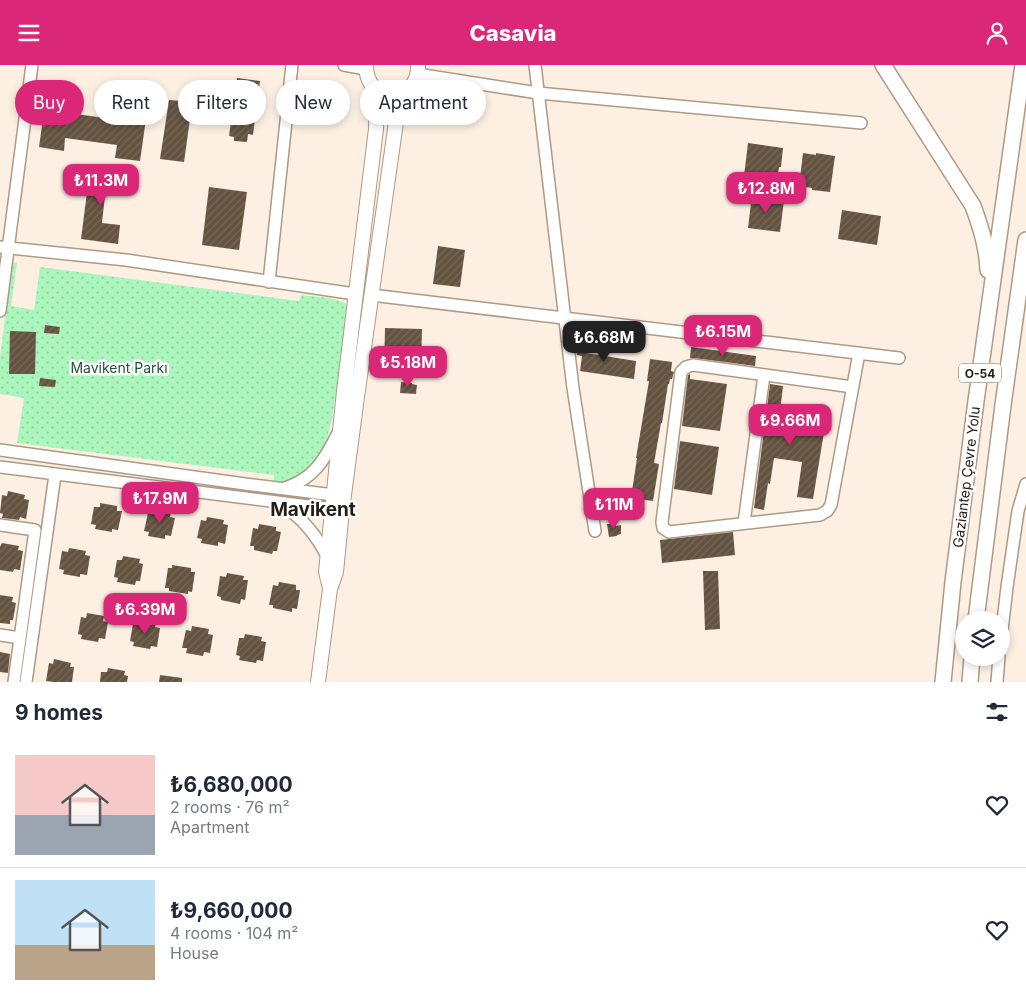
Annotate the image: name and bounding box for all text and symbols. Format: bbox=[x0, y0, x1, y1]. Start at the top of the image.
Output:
icon: menu bbox=[15, 19, 43, 47]
icon: person bbox=[983, 19, 1011, 47]
text: Casavia bbox=[469, 20, 557, 46]
chip: Buy bbox=[15, 80, 84, 125]
chip: Rent bbox=[94, 80, 168, 125]
chip: Filters bbox=[178, 80, 266, 125]
chip: New bbox=[276, 80, 350, 125]
chip: Apartment bbox=[360, 80, 486, 125]
pin: ₺11.3M bbox=[60, 163, 142, 206]
text: ₺11.3M bbox=[74, 170, 128, 190]
pin: ₺12.8M bbox=[725, 171, 807, 214]
text: ₺12.8M bbox=[737, 178, 795, 198]
pin: ₺6.15M bbox=[682, 315, 764, 357]
pin: ₺6.68M bbox=[563, 321, 645, 363]
text: ₺6.15M bbox=[695, 321, 751, 341]
text: ₺6.68M bbox=[574, 327, 634, 347]
pin: ₺5.18M bbox=[367, 345, 449, 388]
text: ₺5.18M bbox=[380, 352, 436, 372]
park label: Mavikent Parkı bbox=[70, 359, 168, 376]
road number: O-54 bbox=[959, 363, 1001, 383]
pin: ₺9.66M bbox=[749, 403, 831, 446]
street label: Gaziantep Çevre Yolu bbox=[949, 405, 983, 549]
text: ₺9.66M bbox=[760, 410, 820, 430]
pin: ₺17.9M bbox=[119, 481, 201, 524]
pin: ₺11M bbox=[584, 487, 644, 530]
text: ₺17.9M bbox=[133, 488, 187, 508]
text: ₺11M bbox=[594, 494, 634, 514]
district label: Mavikent bbox=[270, 498, 356, 521]
pin: ₺6.39M bbox=[104, 593, 186, 635]
text: ₺6.39M bbox=[115, 599, 175, 619]
map controls bbox=[955, 611, 1010, 666]
button: layers bbox=[955, 611, 1010, 666]
icon: filters bbox=[983, 698, 1011, 726]
text: 9 homes bbox=[15, 700, 103, 725]
text: ₺6,680,000 bbox=[170, 772, 293, 797]
icon: home bbox=[55, 775, 115, 835]
icon: heart bbox=[983, 791, 1011, 819]
text: 2 rooms · 76 m² bbox=[170, 797, 290, 817]
text: Apartment bbox=[170, 817, 250, 837]
text: ₺9,660,000 bbox=[170, 898, 293, 923]
icon: home bbox=[55, 900, 115, 960]
icon: heart bbox=[983, 916, 1011, 944]
text: 4 rooms · 104 m² bbox=[170, 923, 298, 943]
text: House bbox=[170, 943, 219, 963]

